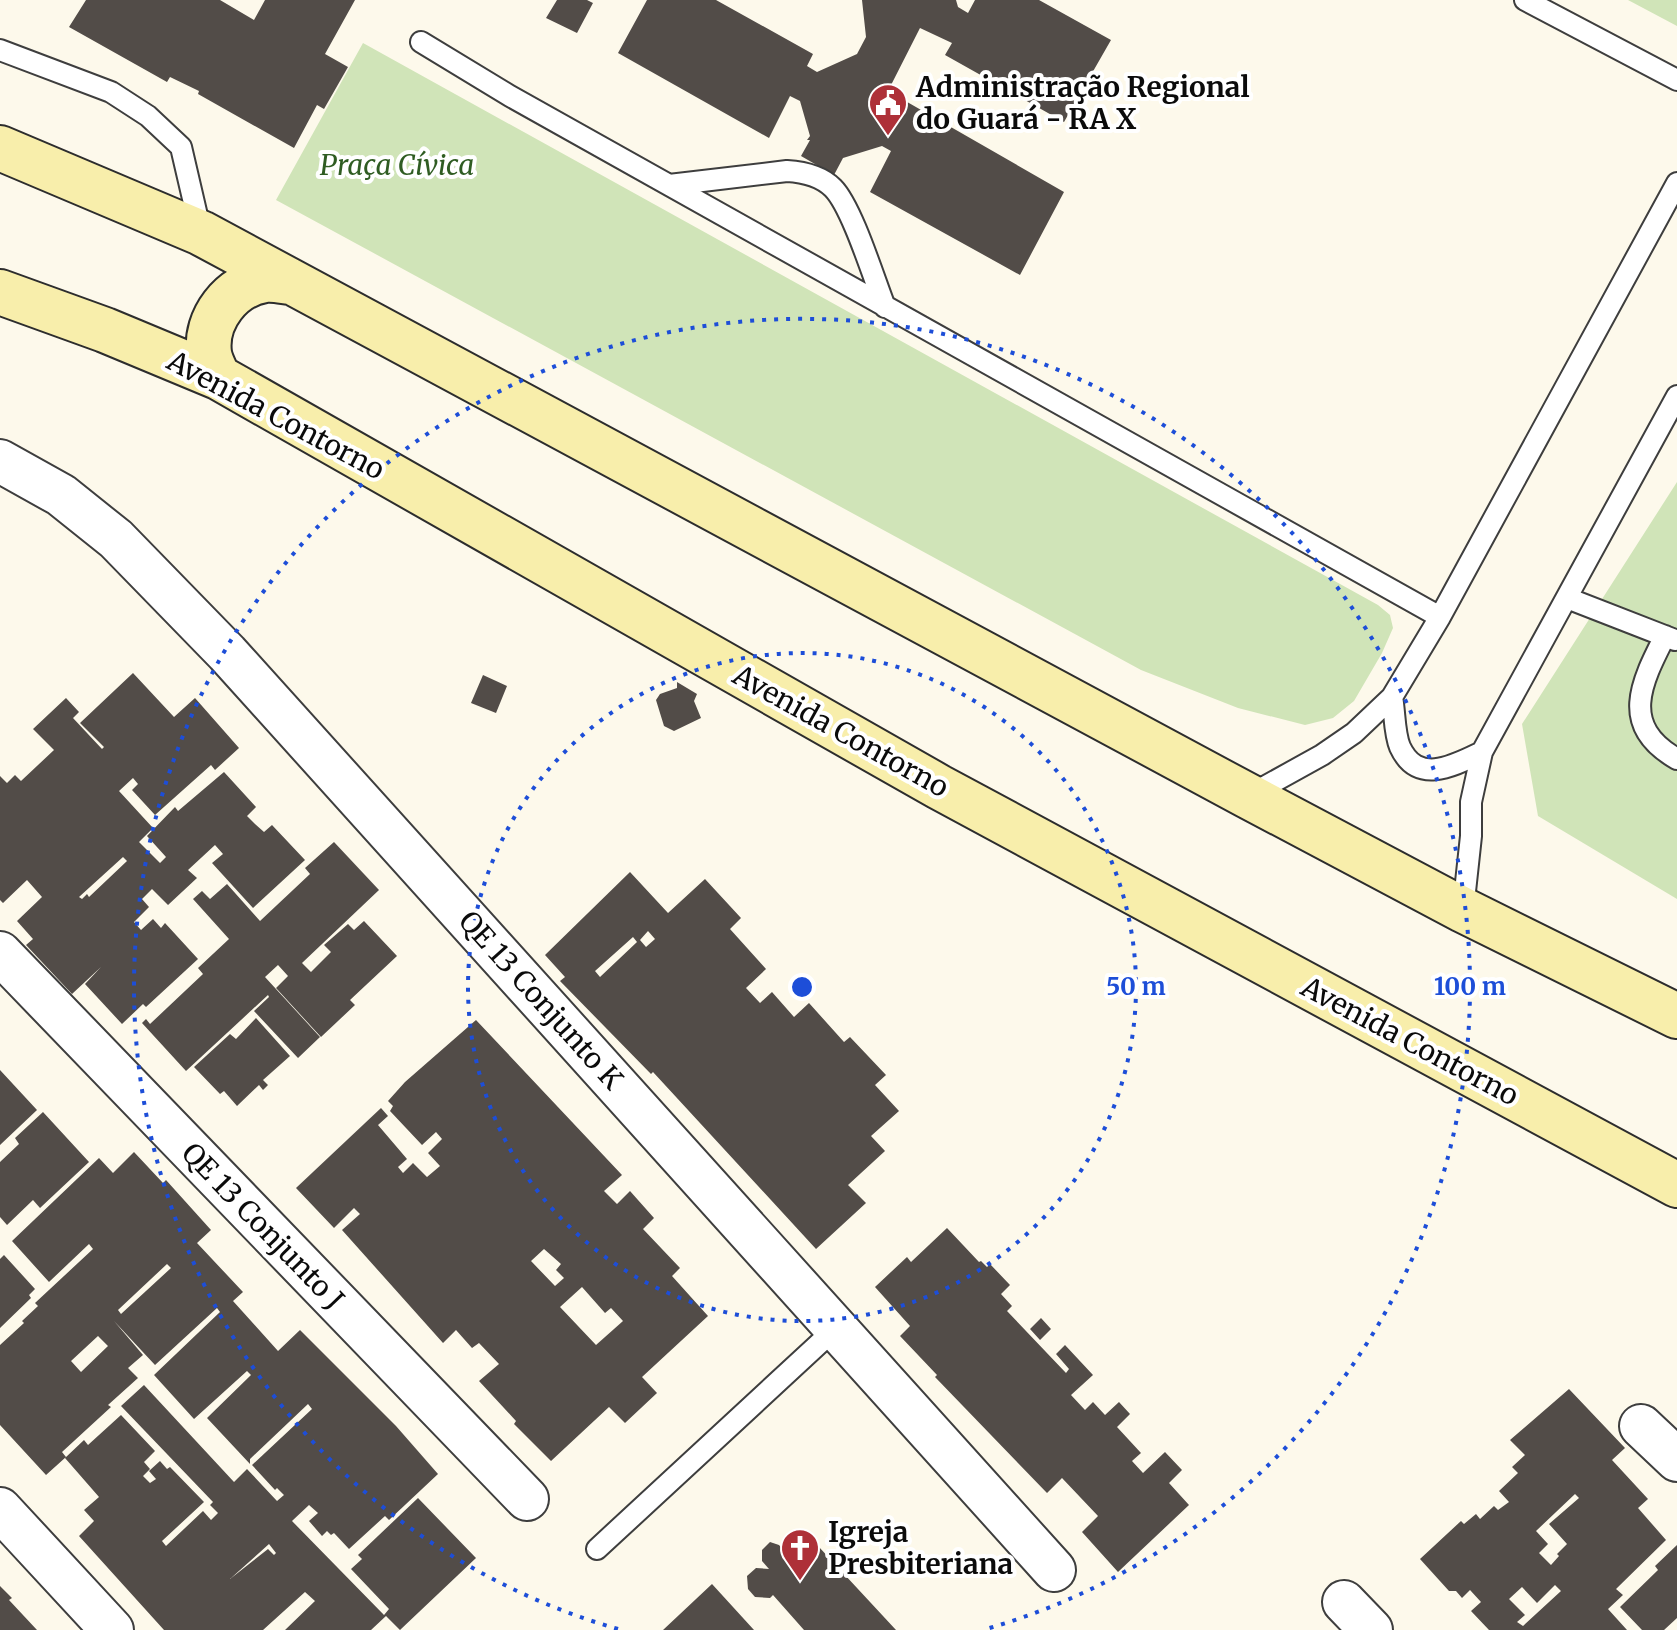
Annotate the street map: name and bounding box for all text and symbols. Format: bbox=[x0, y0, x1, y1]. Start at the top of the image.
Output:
place label: Administração Regional do Guará - RA X bbox=[915, 69, 1249, 137]
public building icon: Administração Regional do Guará - RA X bbox=[867, 82, 909, 137]
park label: Praça Cívica bbox=[320, 147, 474, 183]
street label: Avenida Contorno bbox=[160, 342, 391, 487]
street label: Avenida Contorno bbox=[726, 656, 955, 805]
street label: QE 13 Conjunto K bbox=[451, 903, 631, 1097]
street label: Avenida Contorno bbox=[1294, 968, 1525, 1113]
text: 50 m bbox=[1106, 971, 1166, 1002]
text: 100 m bbox=[1434, 971, 1506, 1002]
centre of rings bbox=[788, 973, 816, 1001]
street label: QE 13 Conjunto J bbox=[174, 1135, 352, 1317]
place label: Igreja Presbiteriana bbox=[828, 1514, 1014, 1582]
church icon: Igreja Presbiteriana bbox=[779, 1527, 821, 1582]

